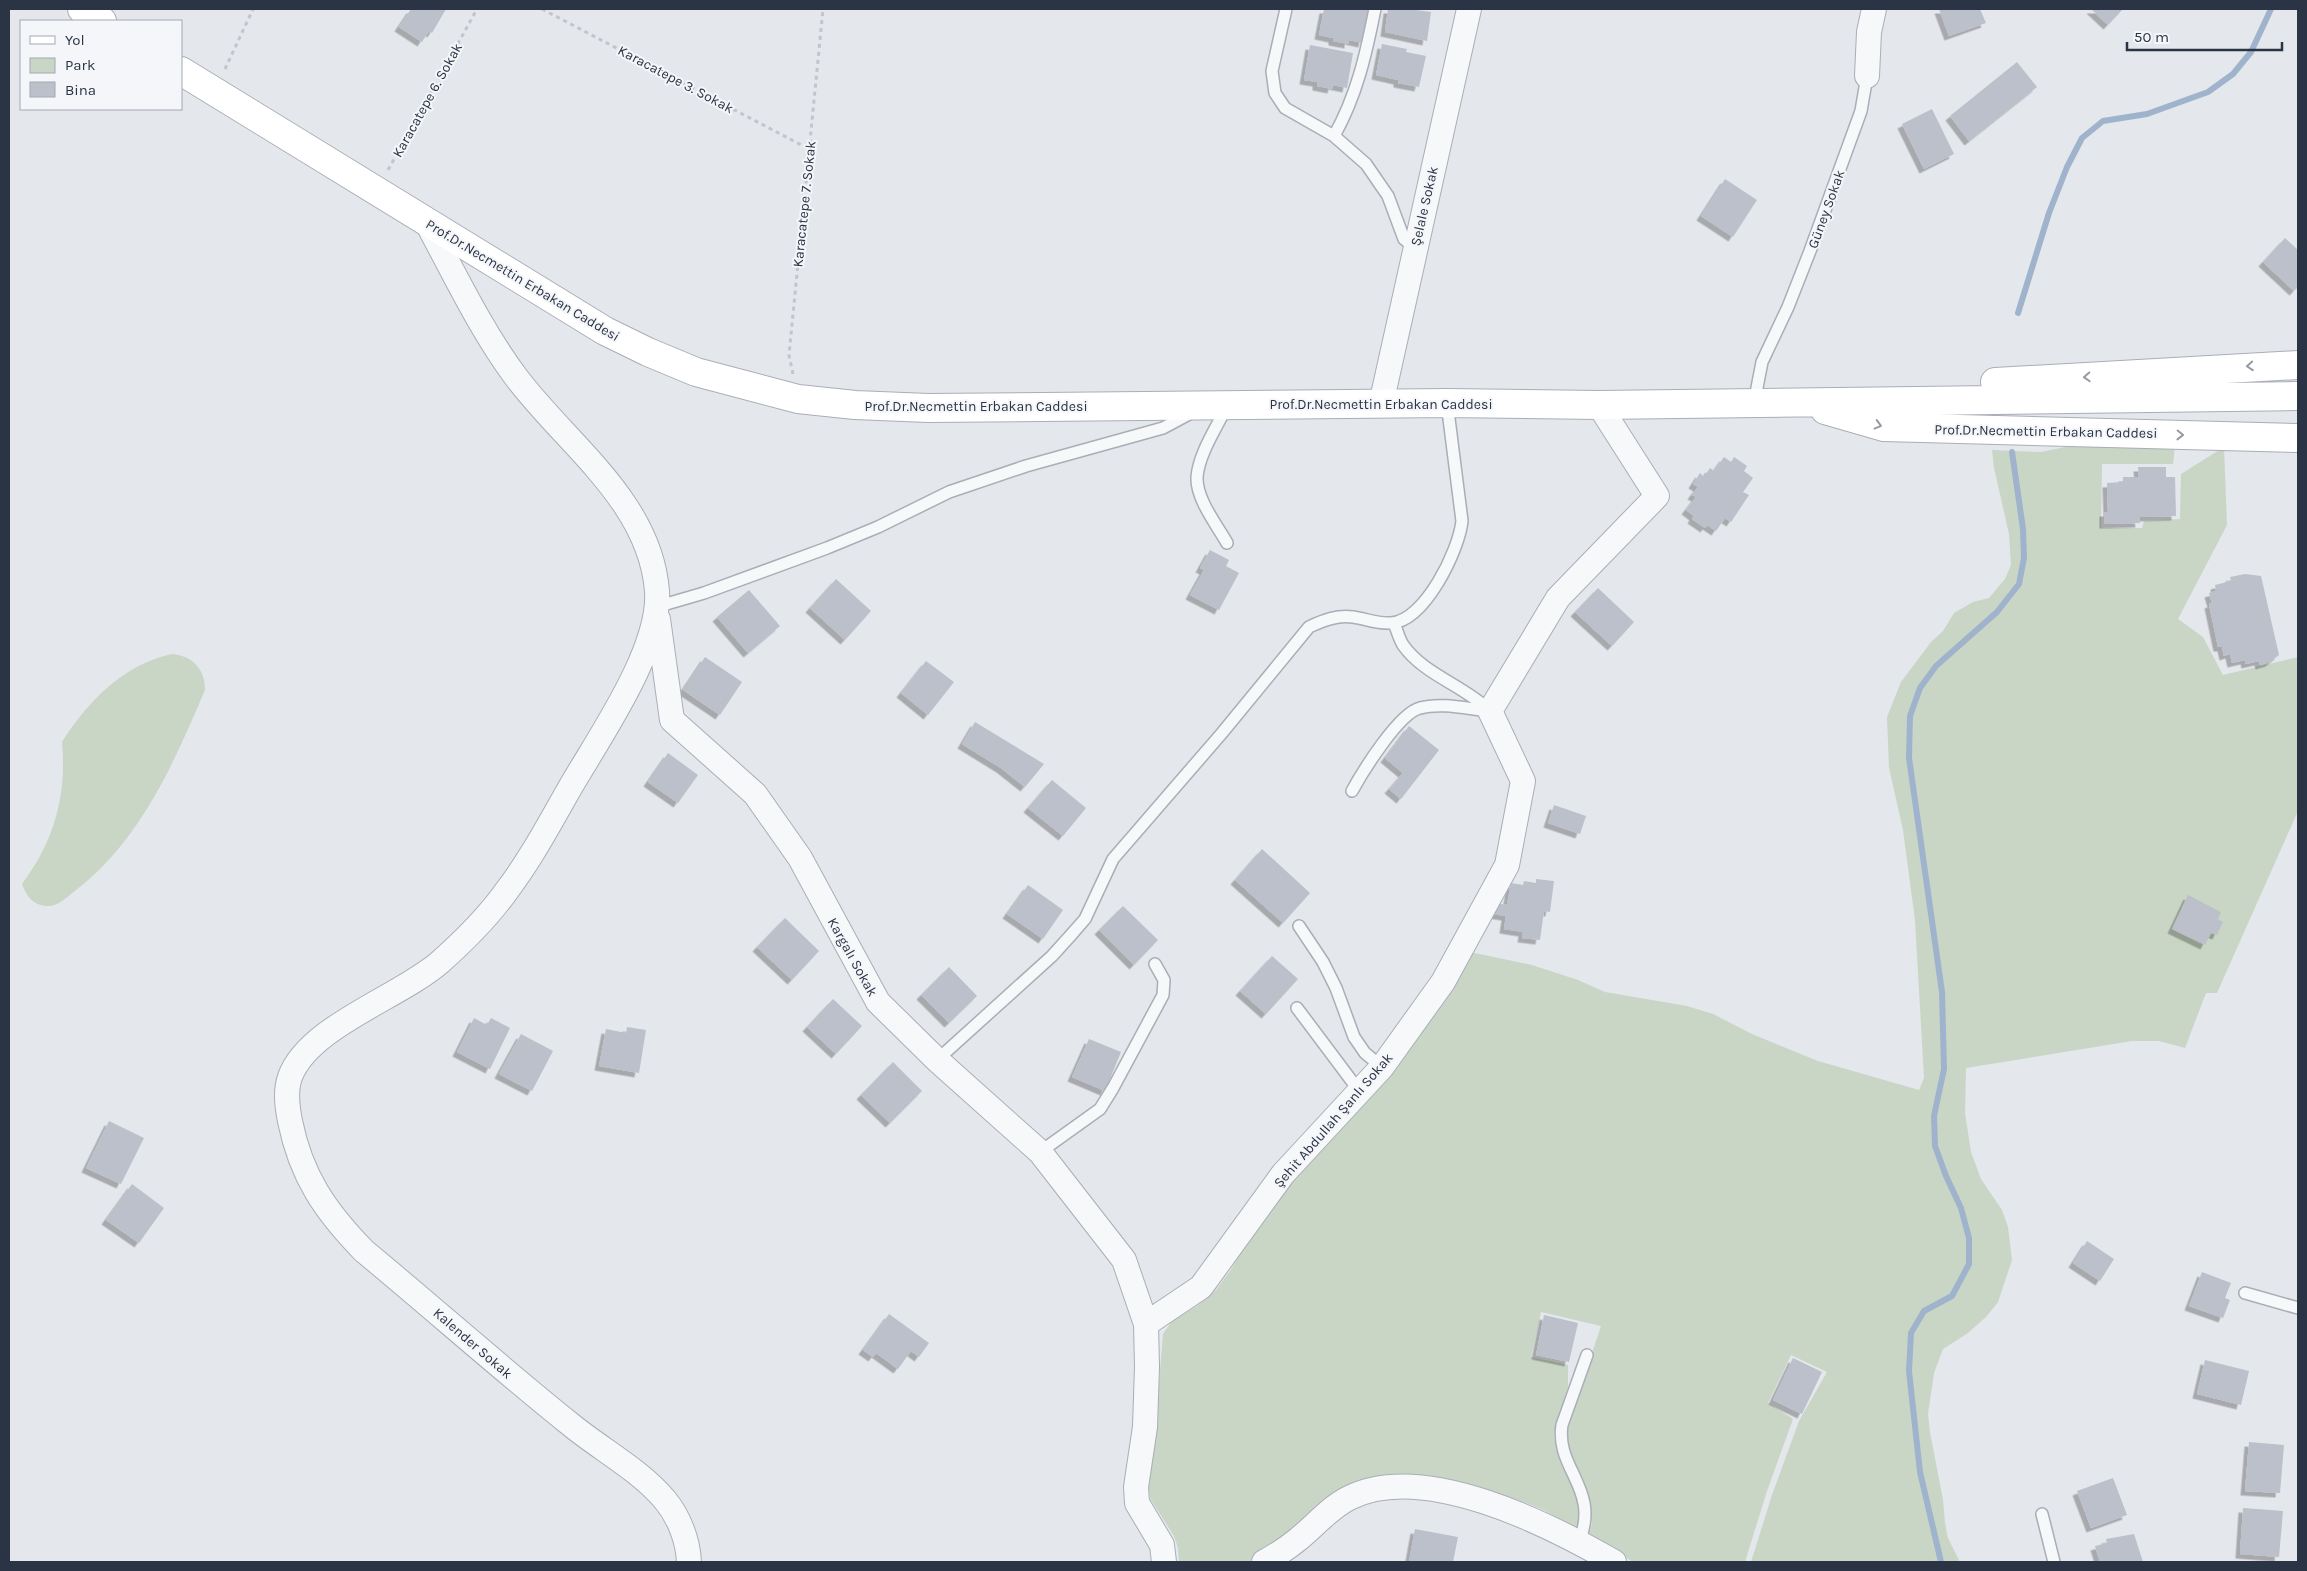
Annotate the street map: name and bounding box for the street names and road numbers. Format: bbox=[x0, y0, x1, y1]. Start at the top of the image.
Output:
street label: Karacatepe 6. Sokak bbox=[389, 40, 466, 161]
street label: Karacatepe 3. Sokak bbox=[615, 42, 737, 117]
street label: Karacatepe 7. Sokak bbox=[789, 140, 820, 268]
street label: Şelale Sokak bbox=[1407, 164, 1442, 248]
street label: Güney Sokak bbox=[1804, 167, 1849, 251]
street label: Prof.Dr.Necmettin Erbakan Caddesi bbox=[423, 216, 623, 345]
street label: Prof.Dr.Necmettin Erbakan Caddesi bbox=[1269, 396, 1493, 413]
street label: Prof.Dr.Necmettin Erbakan Caddesi bbox=[864, 398, 1088, 415]
street label: Prof.Dr.Necmettin Erbakan Caddesi bbox=[1934, 421, 2158, 442]
street label: Kargalı Sokak bbox=[824, 915, 881, 1000]
street label: Şehit Abdullah Şanlı Sokak bbox=[1270, 1049, 1397, 1191]
street label: Kalender Sokak bbox=[430, 1304, 516, 1382]

